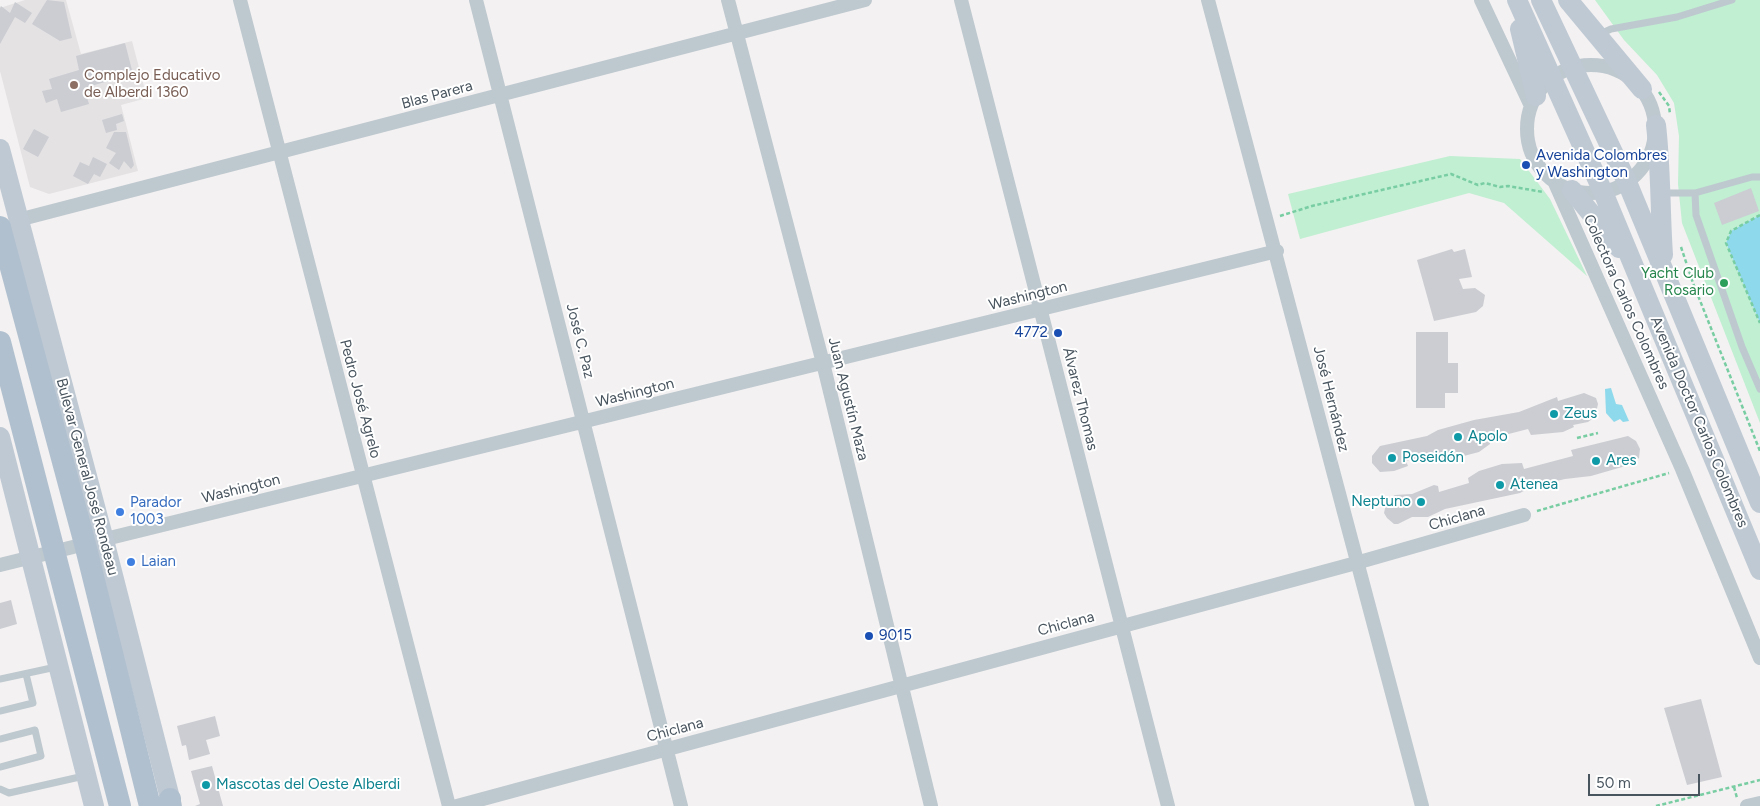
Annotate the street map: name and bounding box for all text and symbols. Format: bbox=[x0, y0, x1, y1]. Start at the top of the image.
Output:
place label: Complejo Educativo de Alberdi 1360 bbox=[84, 67, 220, 102]
street label: Blas Parera bbox=[399, 77, 475, 113]
marker: Complejo Educativo de Alberdi 1360 bbox=[68, 79, 80, 91]
place label: Avenida Colombres y Washington bbox=[1536, 147, 1667, 182]
marker: Avenida Colombres y Washington bbox=[1520, 159, 1532, 171]
street label: Colectora Carlos Colombres bbox=[1579, 212, 1673, 392]
place label: Yacht Club Rosario bbox=[1641, 265, 1714, 300]
marker: Yacht Club Rosario bbox=[1718, 277, 1730, 289]
street label: Washington bbox=[987, 278, 1069, 314]
street label: José C. Paz bbox=[562, 302, 598, 380]
street label: Avenida Doctor Carlos Colombres bbox=[1646, 314, 1752, 530]
place label: 4772 bbox=[1014, 324, 1048, 342]
marker: 4772 bbox=[1052, 327, 1064, 339]
street label: Juan Agustín Maza bbox=[824, 335, 872, 463]
street label: Pedro José Agrelo bbox=[335, 338, 385, 460]
street label: José Hernández bbox=[1309, 344, 1353, 454]
street label: Álvarez Thomas bbox=[1058, 345, 1102, 453]
street label: Washington bbox=[594, 375, 676, 411]
street label: Bulevar General José Rondeau bbox=[52, 376, 122, 578]
place label: Zeus bbox=[1564, 405, 1597, 423]
marker: Zeus bbox=[1548, 408, 1560, 420]
place label: Apolo bbox=[1468, 428, 1508, 446]
marker: Apolo bbox=[1452, 431, 1464, 443]
place label: Poseidón bbox=[1402, 449, 1464, 467]
marker: Poseidón bbox=[1386, 452, 1398, 464]
place label: Ares bbox=[1606, 452, 1636, 470]
marker: Ares bbox=[1590, 455, 1602, 467]
street label: Washington bbox=[200, 471, 282, 507]
place label: Atenea bbox=[1510, 476, 1558, 494]
marker: Atenea bbox=[1494, 479, 1506, 491]
place label: Neptuno bbox=[1351, 493, 1411, 511]
place label: Parador 1003 bbox=[130, 494, 181, 529]
marker: Neptuno bbox=[1415, 496, 1427, 508]
street label: Chiclana bbox=[1427, 501, 1487, 535]
marker: Parador 1003 bbox=[114, 506, 126, 518]
place label: Laian bbox=[141, 553, 176, 571]
marker: Laian bbox=[125, 556, 137, 568]
street label: Chiclana bbox=[1036, 608, 1096, 640]
place label: 9015 bbox=[879, 627, 912, 645]
marker: 9015 bbox=[863, 630, 875, 642]
street label: Chiclana bbox=[645, 714, 705, 746]
scale bar bbox=[1590, 764, 1702, 796]
text: 50 m bbox=[1596, 774, 1631, 792]
place label: Mascotas del Oeste Alberdi bbox=[216, 776, 400, 794]
marker: Mascotas del Oeste Alberdi bbox=[200, 779, 212, 791]

